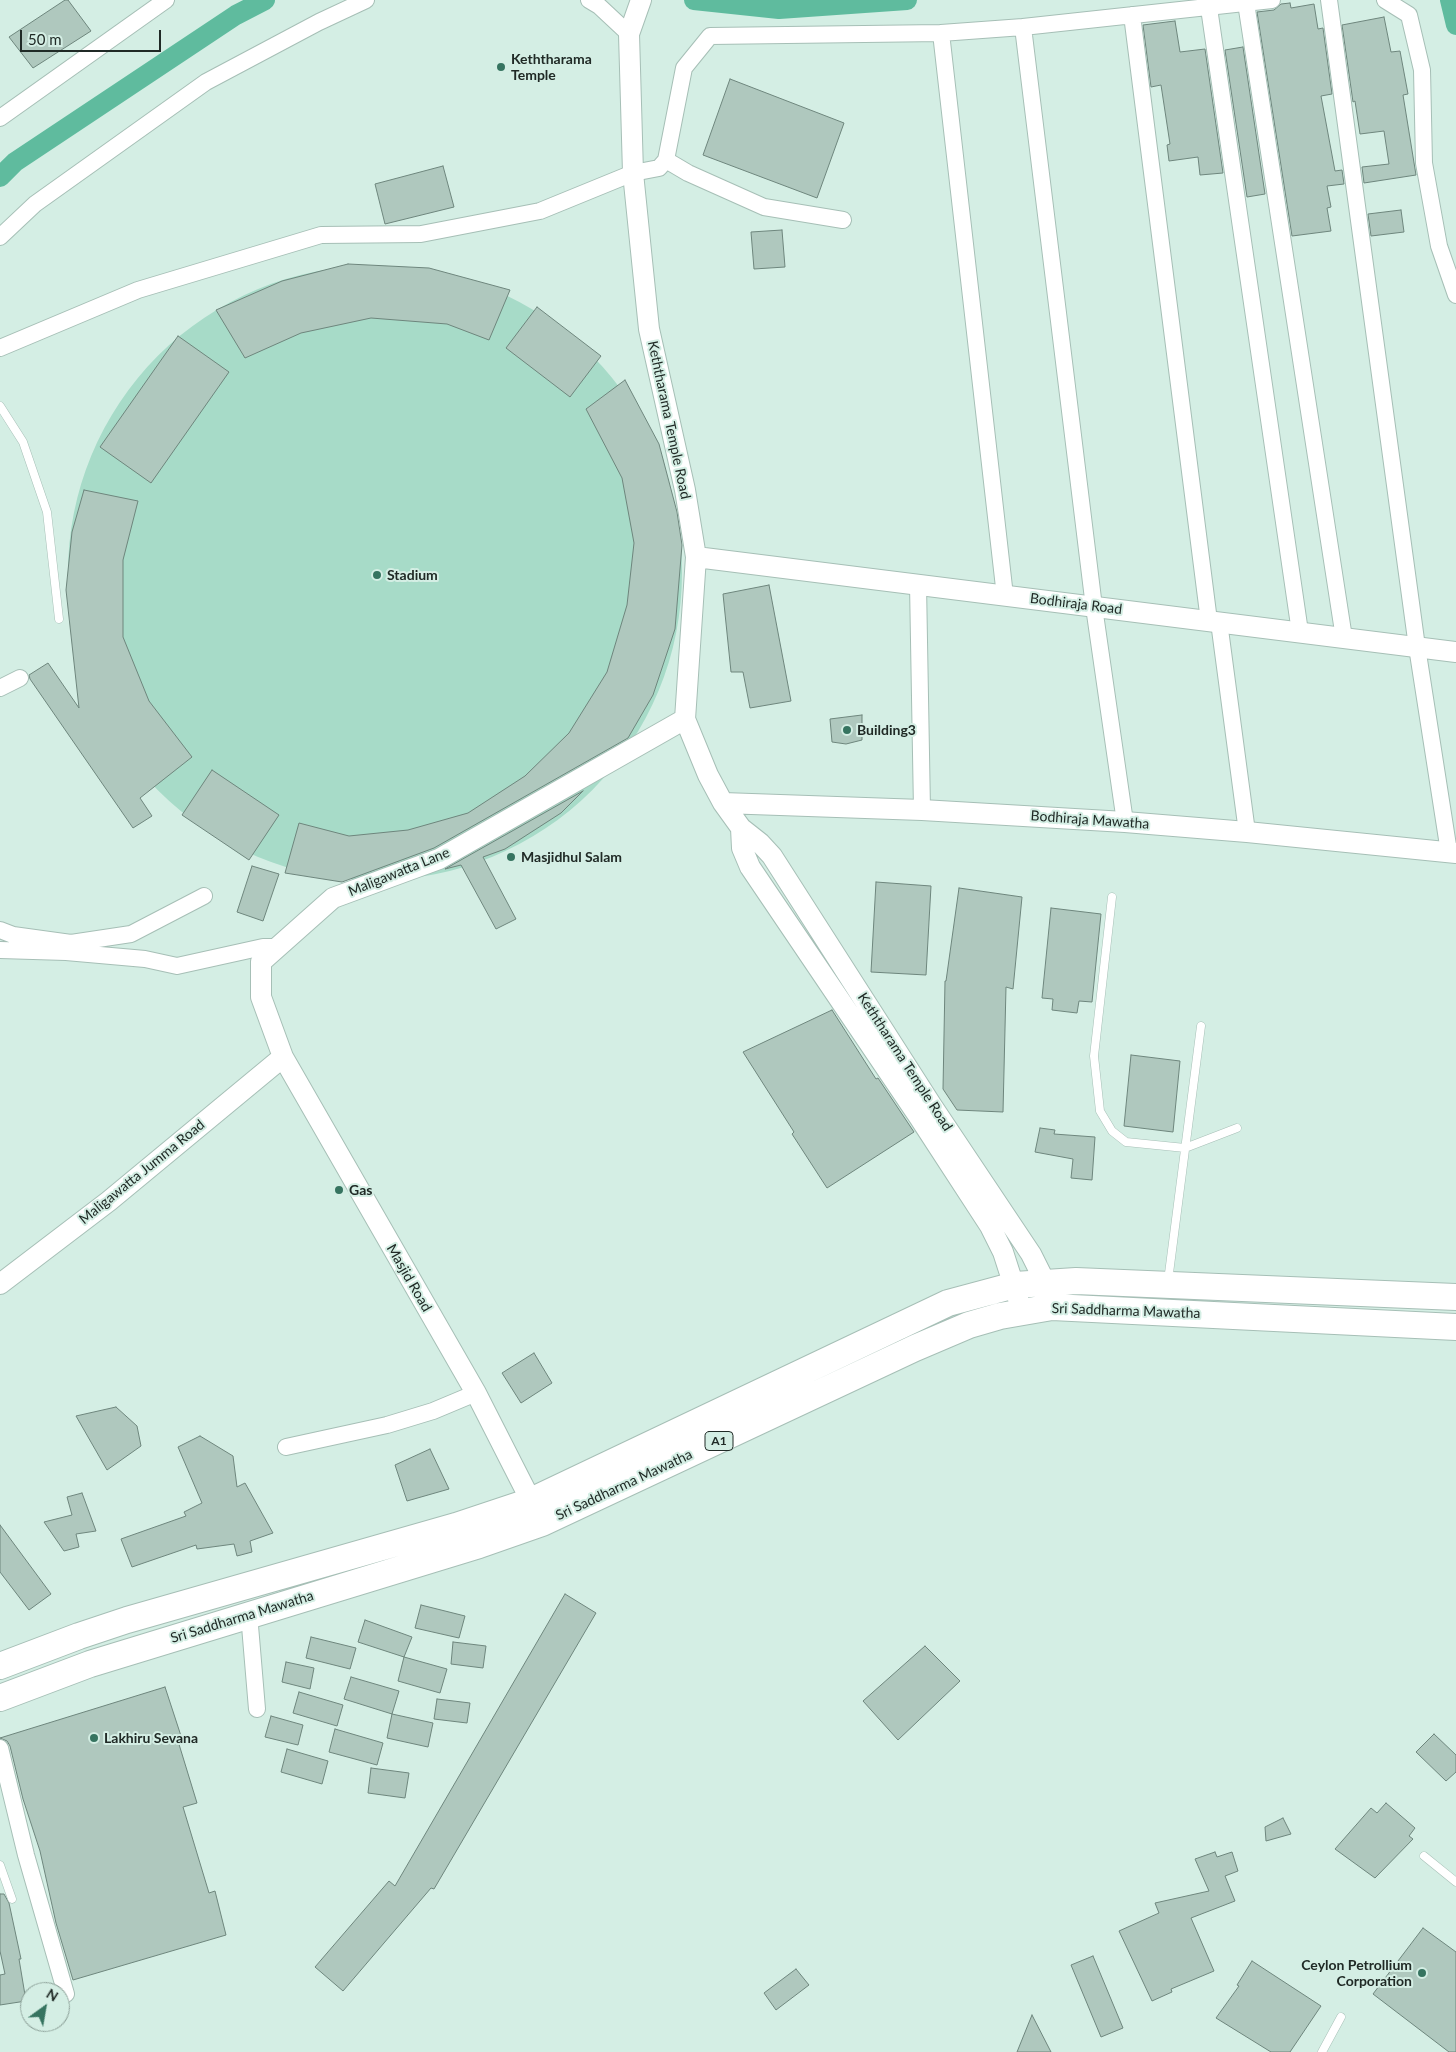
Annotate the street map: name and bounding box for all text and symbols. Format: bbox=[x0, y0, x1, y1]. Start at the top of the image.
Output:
scale bar bbox=[22, 20, 164, 52]
text: 50 m bbox=[28, 30, 62, 48]
place label: Keththarama Temple bbox=[511, 51, 592, 84]
marker: Keththarama Temple bbox=[495, 61, 507, 73]
street label: Keththarama Temple Road bbox=[644, 339, 694, 501]
place label: Stadium bbox=[387, 567, 438, 583]
marker: Stadium bbox=[371, 569, 383, 581]
street label: Bodhiraja Road bbox=[1029, 590, 1123, 618]
place label: Building3 bbox=[857, 722, 916, 738]
marker: Building3 bbox=[841, 724, 853, 736]
street label: Bodhiraja Mawatha bbox=[1030, 807, 1150, 833]
street label: Maligawatta Lane bbox=[346, 844, 452, 900]
place label: Masjidhul Salam bbox=[521, 849, 622, 865]
marker: Masjidhul Salam bbox=[505, 851, 517, 863]
street label: Keththarama Temple Road bbox=[854, 990, 956, 1134]
street label: Maligawatta Jumma Road bbox=[76, 1116, 208, 1228]
place label: Gas bbox=[349, 1182, 372, 1198]
marker: Gas bbox=[333, 1184, 345, 1196]
street label: Masjid Road bbox=[383, 1241, 435, 1315]
street label: Sri Saddharma Mawatha bbox=[1051, 1300, 1201, 1322]
road number: A1 bbox=[705, 1432, 733, 1450]
street label: Sri Saddharma Mawatha bbox=[553, 1446, 695, 1524]
street label: Sri Saddharma Mawatha bbox=[168, 1587, 316, 1647]
place label: Lakhiru Sevana bbox=[104, 1730, 198, 1746]
marker: Lakhiru Sevana bbox=[88, 1732, 100, 1744]
place label: Ceylon Petrollium Corporation bbox=[1301, 1957, 1412, 1990]
marker: Ceylon Petrollium Corporation bbox=[1416, 1967, 1428, 1979]
north arrow bbox=[20, 1982, 70, 2032]
text: N bbox=[44, 1985, 62, 2005]

